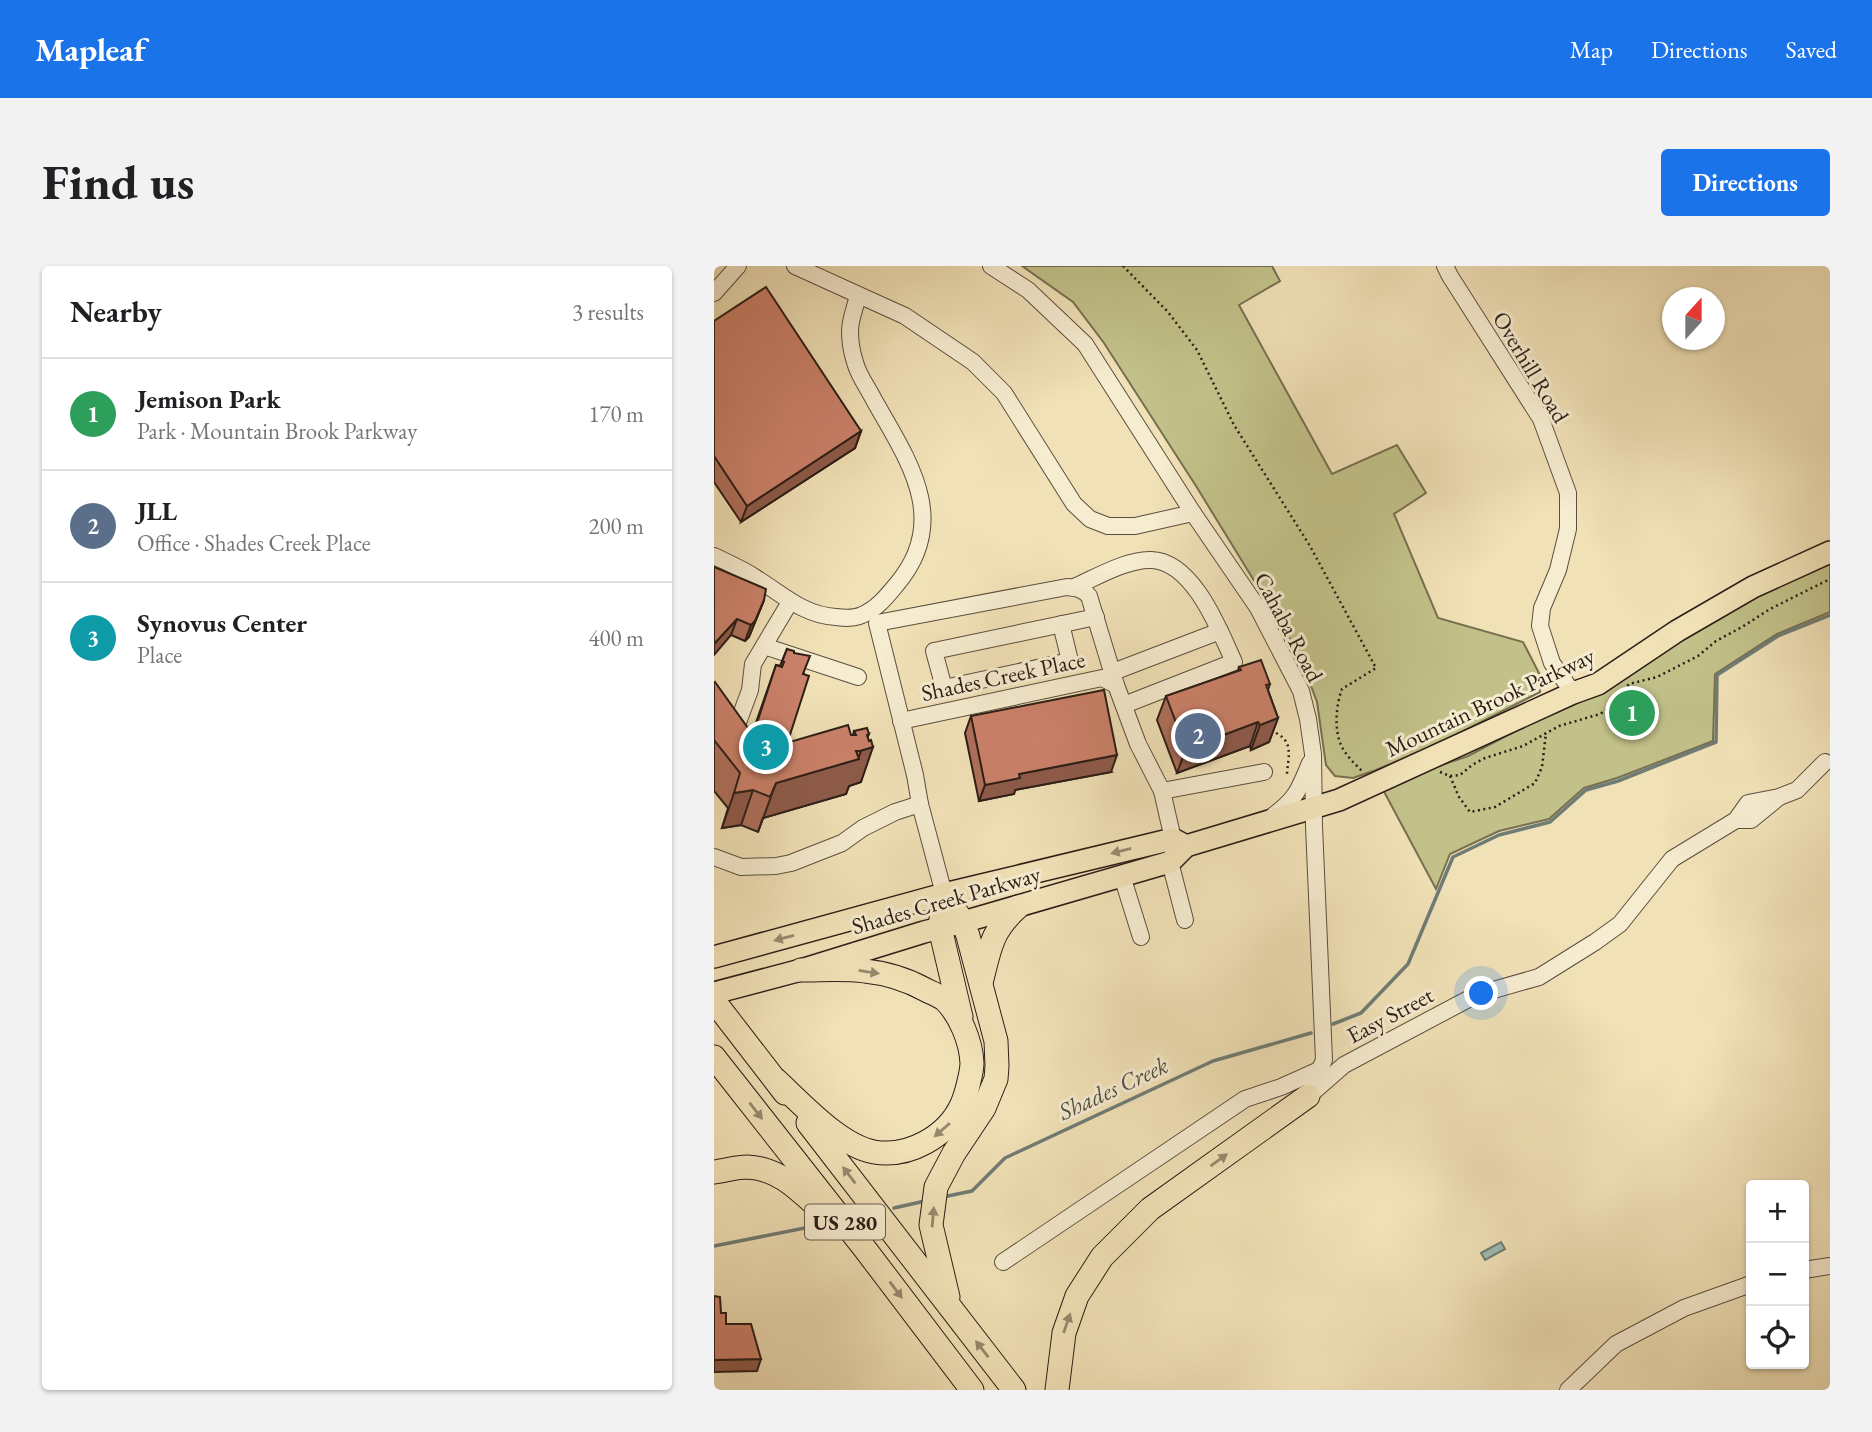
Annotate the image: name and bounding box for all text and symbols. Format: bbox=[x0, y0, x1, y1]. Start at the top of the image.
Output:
text: Mapleaf bbox=[35, 28, 146, 71]
text: Map bbox=[1570, 34, 1613, 65]
text: Directions bbox=[1651, 34, 1748, 65]
text: Saved bbox=[1786, 34, 1837, 65]
button: Directions bbox=[1661, 149, 1830, 216]
text: Find us bbox=[42, 150, 194, 214]
north arrow bbox=[1662, 287, 1725, 350]
text: Nearby bbox=[70, 292, 162, 331]
text: 3 results bbox=[572, 297, 644, 327]
street label: Overhill Road bbox=[1486, 306, 1576, 429]
text: Jemison Park bbox=[137, 382, 281, 416]
text: 1 bbox=[87, 399, 99, 429]
text: 170 m bbox=[588, 399, 644, 429]
text: Park · Mountain Brook Parkway bbox=[137, 416, 417, 446]
text: JLL bbox=[137, 494, 177, 528]
text: 2 bbox=[87, 511, 99, 541]
text: 200 m bbox=[588, 511, 644, 541]
text: Office · Shades Creek Place bbox=[137, 528, 371, 558]
street label: Cahaba Road bbox=[1248, 567, 1331, 687]
text: Synovus Center bbox=[137, 606, 307, 640]
text: 3 bbox=[87, 623, 99, 653]
text: 400 m bbox=[588, 623, 644, 653]
text: Place bbox=[137, 640, 182, 670]
street label: Mountain Brook Parkway bbox=[1381, 640, 1600, 764]
street label: Shades Creek Place bbox=[918, 644, 1088, 708]
pin: 1 bbox=[1609, 687, 1655, 739]
pin: 2 bbox=[1175, 710, 1221, 762]
pin: 3 bbox=[743, 721, 789, 773]
one-way arrow bbox=[1110, 846, 1132, 857]
street label: Shades Creek Parkway bbox=[848, 858, 1045, 941]
one-way arrow bbox=[773, 933, 795, 944]
one-way arrow bbox=[858, 967, 880, 978]
your location bbox=[1464, 976, 1498, 1010]
street label: Easy Street bbox=[1341, 979, 1439, 1050]
water label: Shades Creek bbox=[1052, 1049, 1173, 1127]
one-way arrow bbox=[749, 1101, 764, 1119]
one-way arrow bbox=[933, 1122, 951, 1138]
one-way arrow bbox=[1210, 1153, 1228, 1167]
one-way arrow bbox=[841, 1167, 856, 1185]
map controls bbox=[1746, 1180, 1809, 1369]
button: + bbox=[1746, 1180, 1809, 1243]
road number: US 280 bbox=[805, 1205, 885, 1240]
one-way arrow bbox=[928, 1206, 939, 1228]
button: − bbox=[1746, 1243, 1809, 1306]
one-way arrow bbox=[889, 1281, 903, 1299]
button: locate bbox=[1746, 1306, 1809, 1369]
one-way arrow bbox=[1062, 1312, 1073, 1333]
one-way arrow bbox=[974, 1340, 989, 1358]

